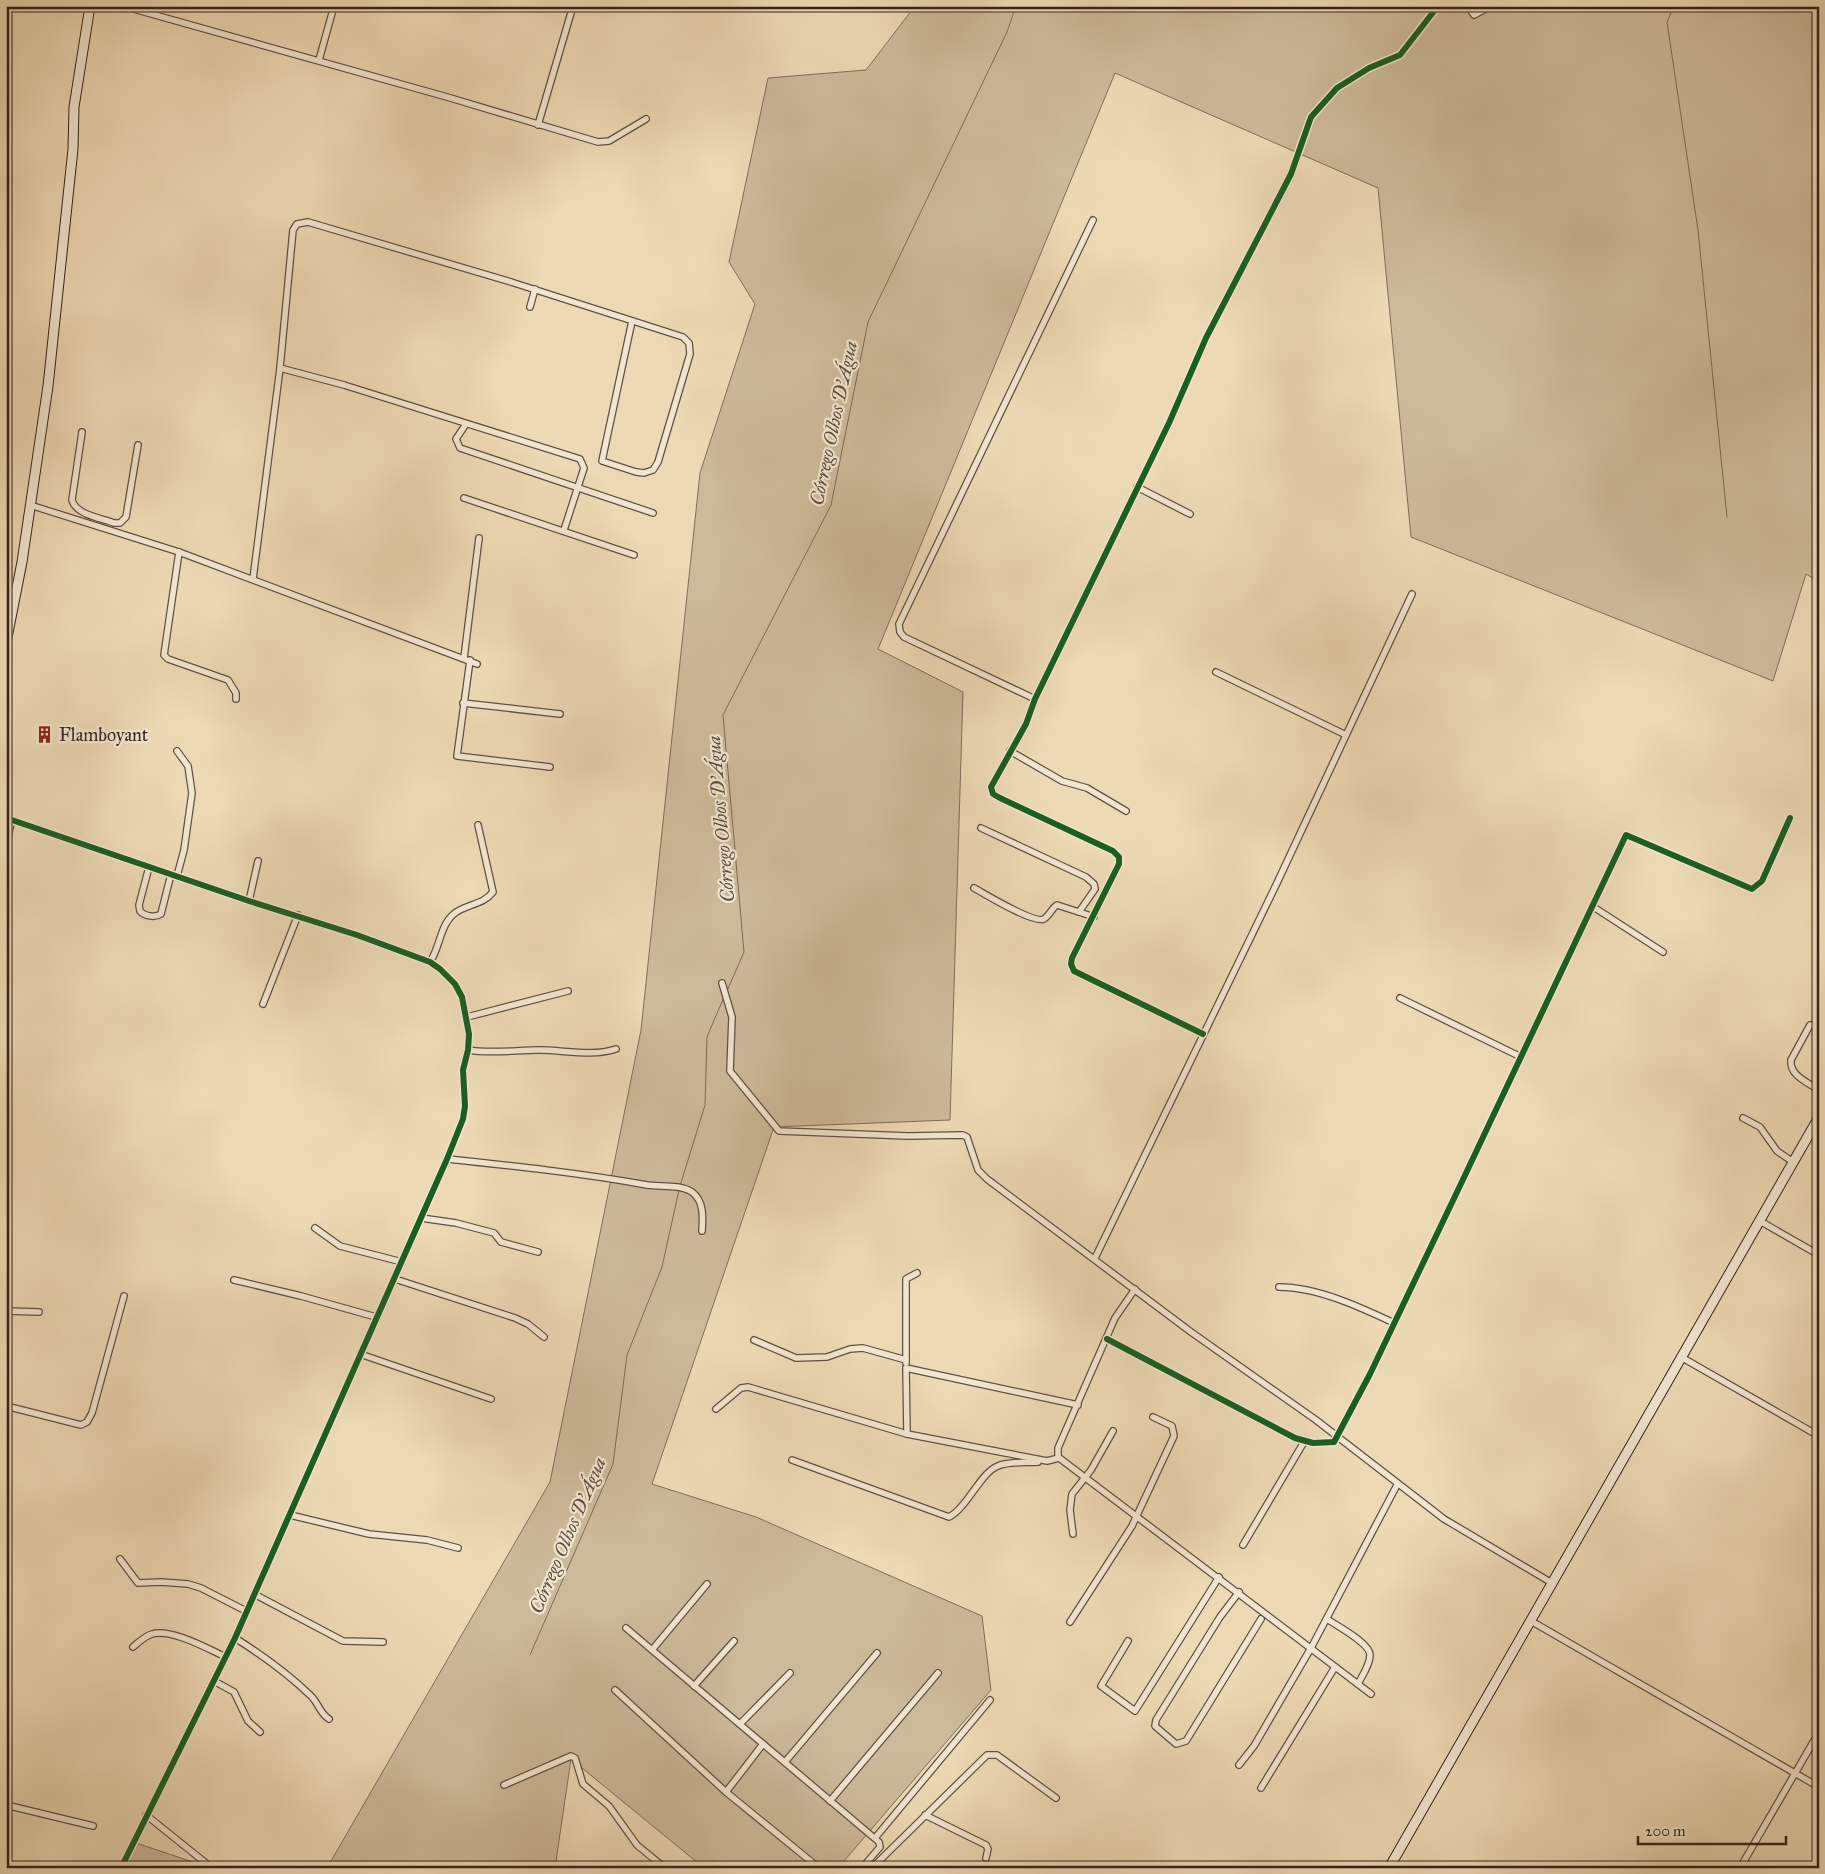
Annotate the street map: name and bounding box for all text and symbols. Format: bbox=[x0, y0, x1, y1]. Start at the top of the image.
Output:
water label: Córrego Olhos D'Água bbox=[804, 339, 862, 507]
place label: Flamboyant bbox=[59, 724, 149, 746]
building icon: Flamboyant bbox=[35, 725, 55, 745]
water label: Córrego Olhos D'Água bbox=[701, 735, 739, 903]
water label: Córrego Olhos D'Água bbox=[523, 1453, 611, 1617]
scale bar bbox=[1638, 1814, 1785, 1846]
text: 200 m bbox=[1645, 1822, 1686, 1840]

